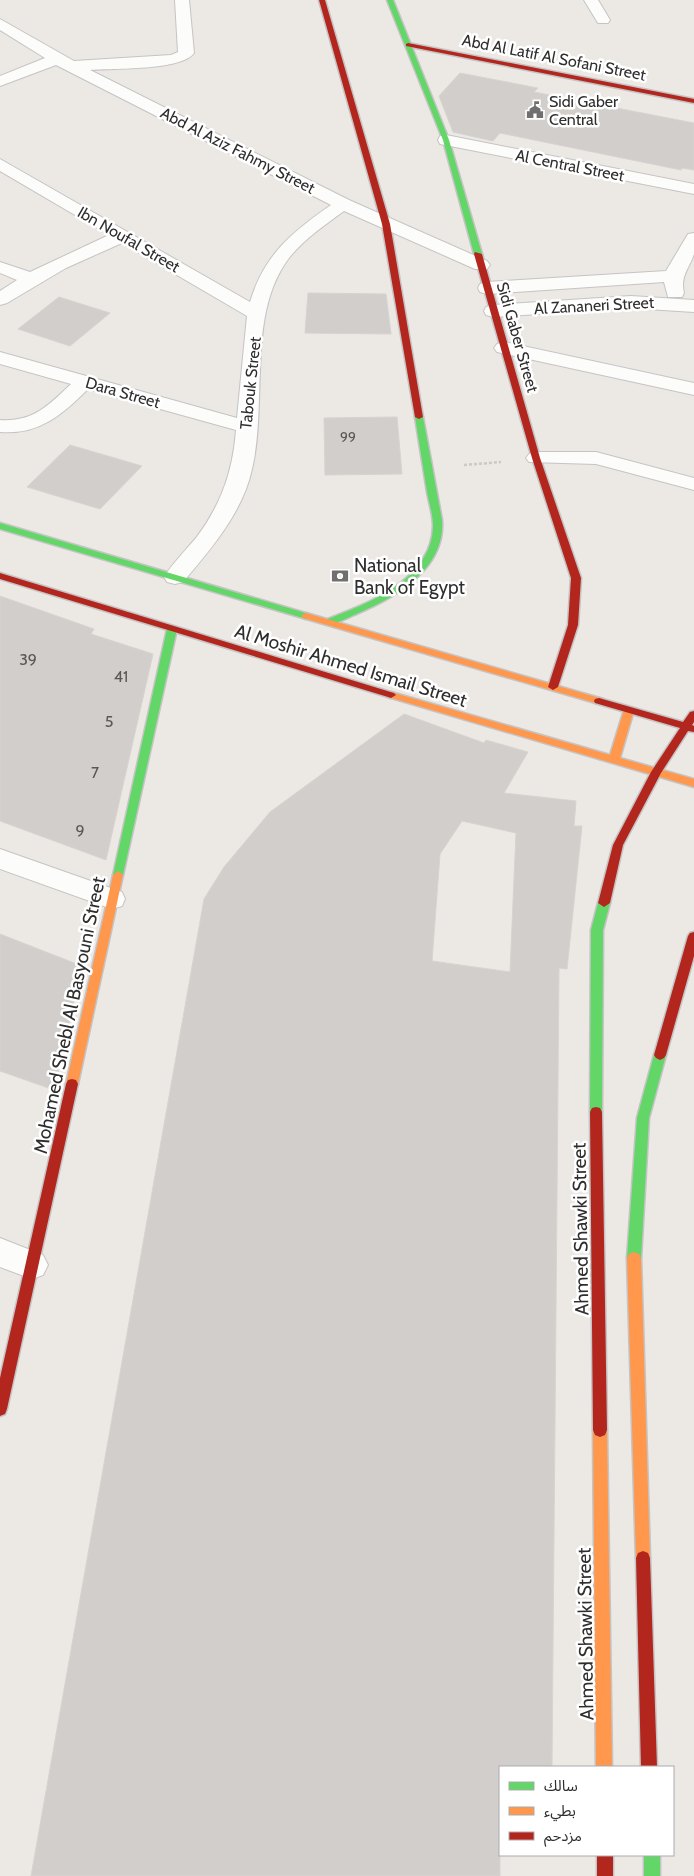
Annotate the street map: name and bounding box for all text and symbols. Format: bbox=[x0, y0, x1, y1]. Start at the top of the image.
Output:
street label: Abd Al Latif Al Sofani Street bbox=[460, 30, 648, 85]
place label: Sidi Gaber Central bbox=[549, 92, 619, 129]
public building icon: Sidi Gaber Central bbox=[525, 100, 545, 120]
street label: Abd Al Aziz Fahmy Street bbox=[157, 103, 319, 198]
street label: Al Central Street bbox=[514, 146, 626, 185]
street label: Ibn Noufal Street bbox=[74, 202, 184, 277]
street label: Sidi Gaber Street bbox=[493, 280, 543, 395]
street label: Al Zananeri Street bbox=[533, 293, 655, 318]
street label: Tabouk Street bbox=[236, 335, 265, 430]
street label: Dara Street bbox=[83, 373, 163, 412]
house number: 99 bbox=[340, 428, 356, 446]
place label: National Bank of Egypt bbox=[354, 554, 466, 599]
bank icon: National Bank of Egypt bbox=[330, 566, 350, 586]
street label: Al Moshir Ahmed Ismail Street bbox=[232, 619, 470, 712]
house number: 39 bbox=[19, 650, 37, 669]
house number: 41 bbox=[114, 667, 128, 686]
house number: 5 bbox=[105, 712, 113, 731]
house number: 7 bbox=[91, 763, 99, 782]
house number: 9 bbox=[75, 821, 85, 840]
street label: Mohamed Shebl Al Basyouni Street bbox=[29, 874, 110, 1156]
street label: Ahmed Shawki Street bbox=[567, 1142, 594, 1316]
street label: Ahmed Shawki Street bbox=[572, 1547, 599, 1721]
legend bbox=[499, 1766, 674, 1856]
text: سالك bbox=[544, 1777, 578, 1795]
text: بطيء bbox=[544, 1802, 576, 1822]
text: مزدحم bbox=[544, 1827, 582, 1847]

